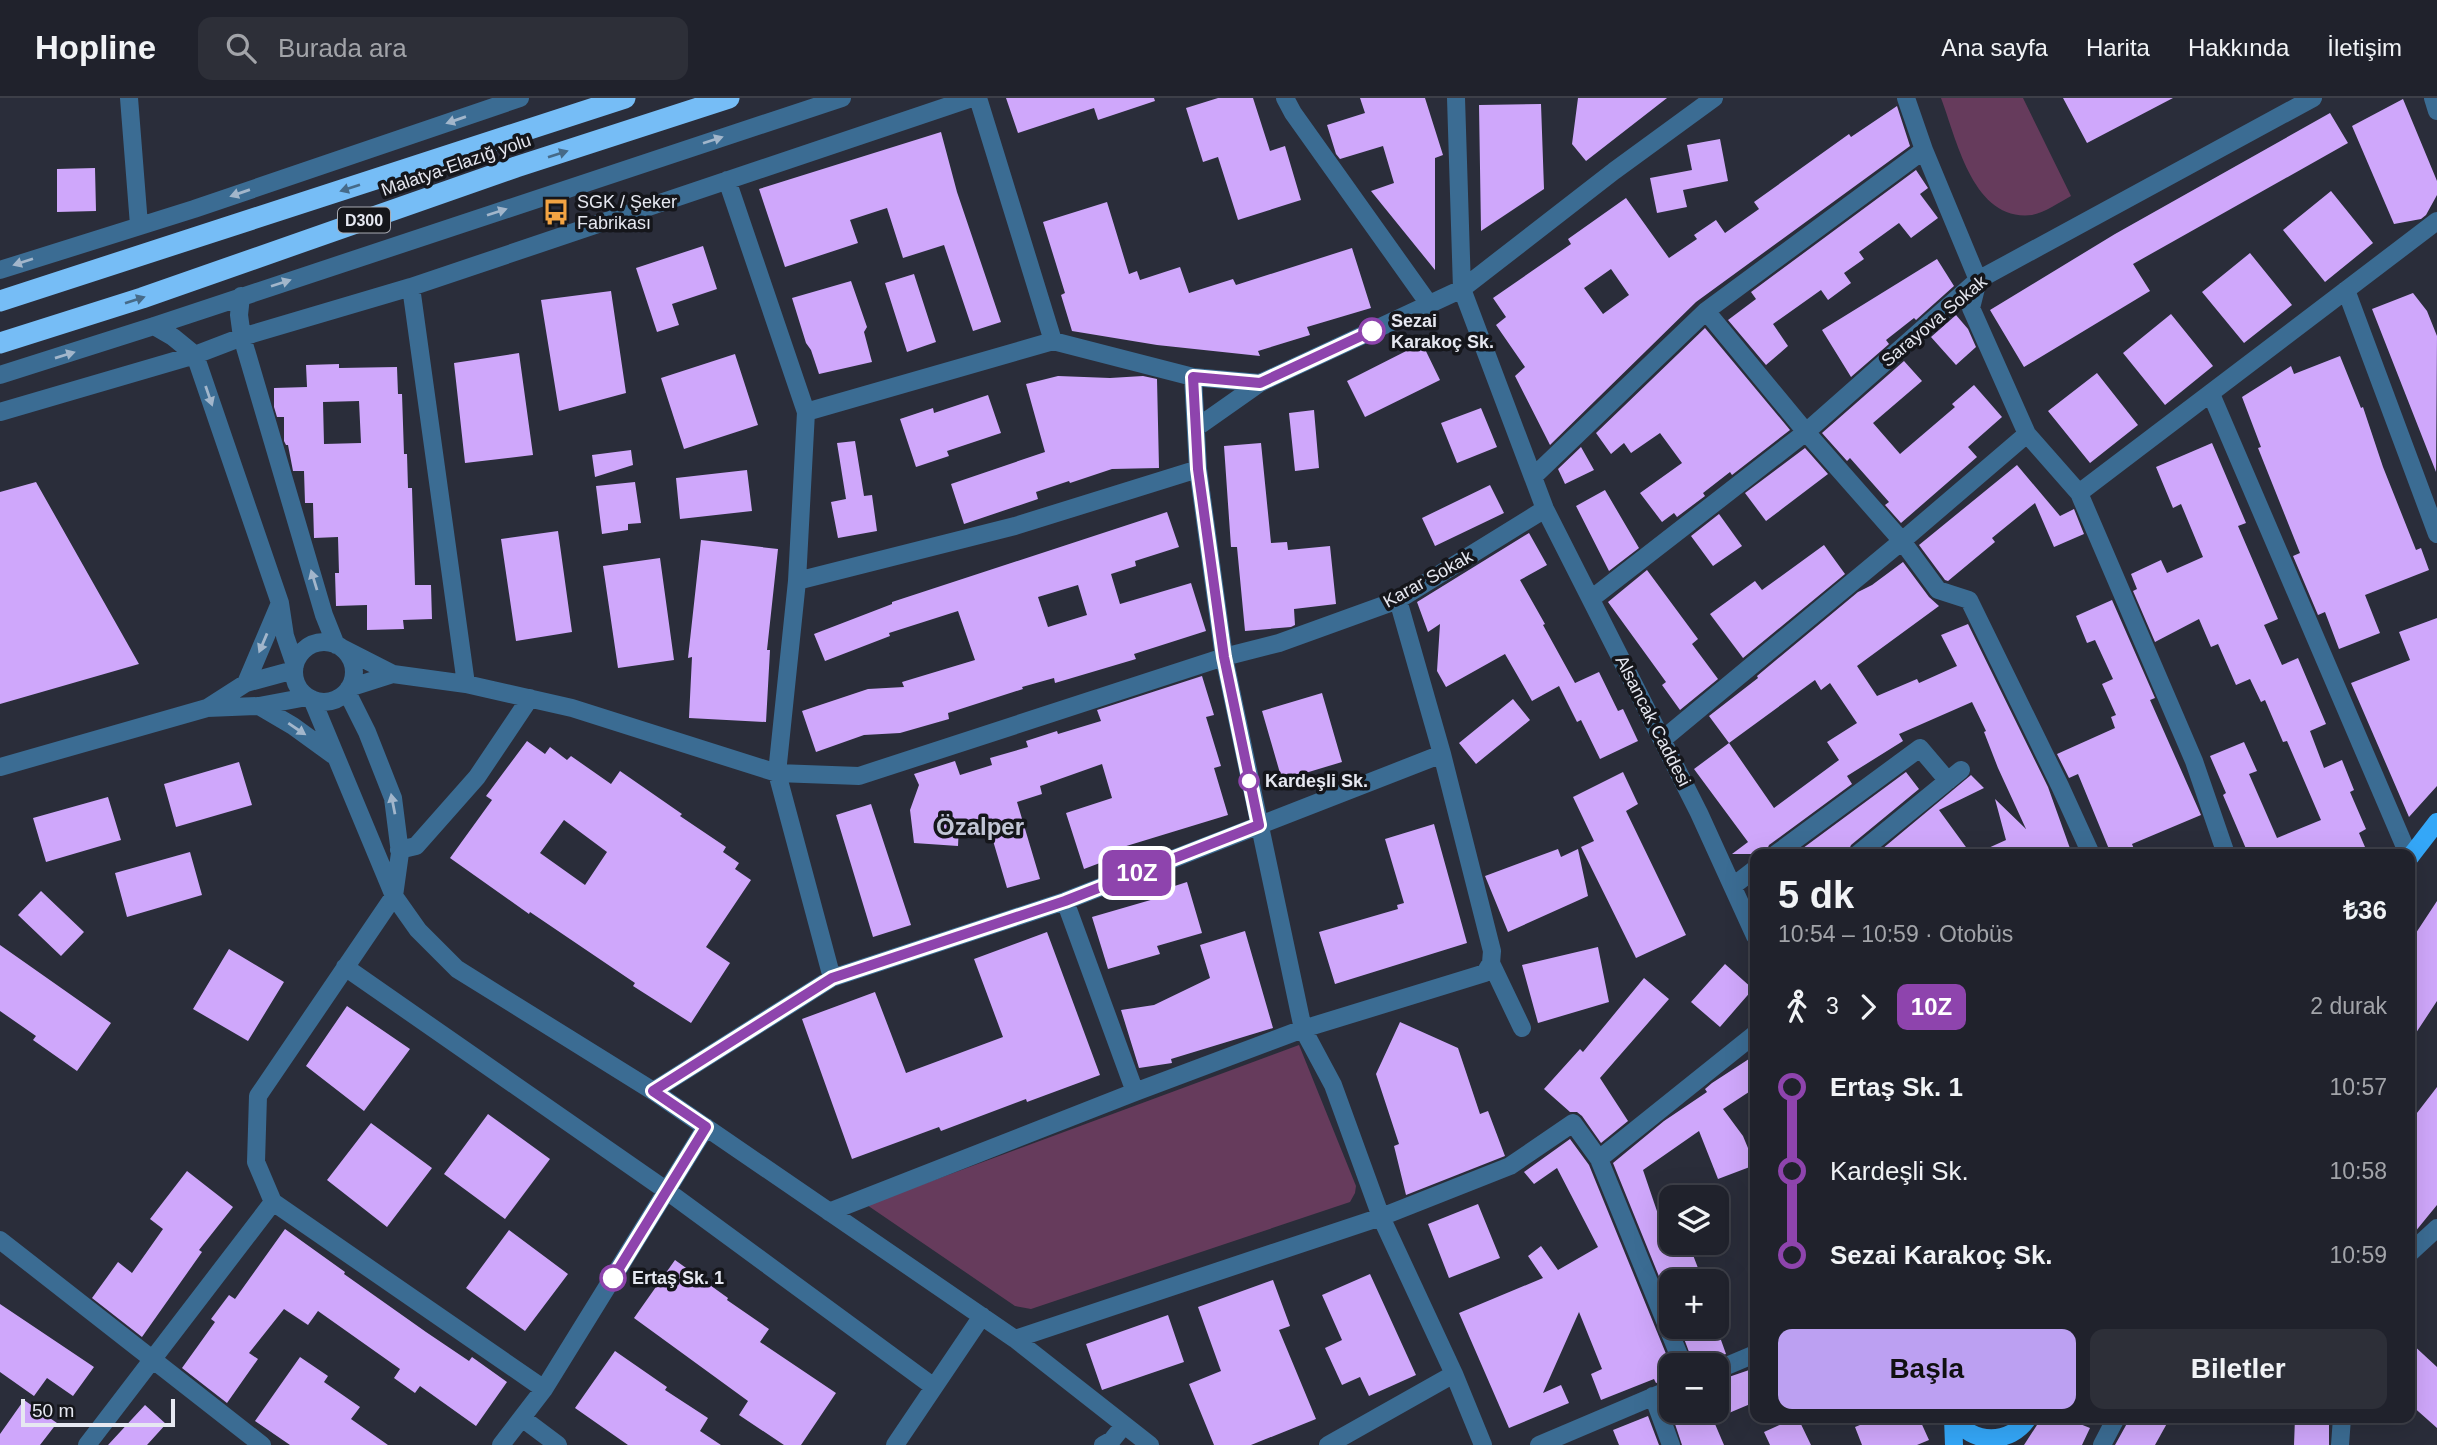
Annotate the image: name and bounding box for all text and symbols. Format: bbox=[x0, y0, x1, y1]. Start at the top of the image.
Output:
search box bbox=[198, 17, 688, 80]
text: Hopline bbox=[35, 29, 156, 66]
icon: search bbox=[222, 29, 260, 67]
text: Burada ara bbox=[278, 33, 407, 63]
text: Ana sayfa bbox=[1941, 34, 2048, 61]
text: Harita bbox=[2086, 34, 2150, 61]
text: Hakkında bbox=[2188, 34, 2289, 61]
text: İletişim bbox=[2327, 34, 2402, 61]
one-way arrow bbox=[445, 115, 466, 126]
street label: Malatya-Elazığ yolu bbox=[378, 130, 534, 200]
one-way arrow bbox=[703, 135, 724, 145]
one-way arrow bbox=[548, 148, 569, 158]
one-way arrow bbox=[340, 183, 361, 194]
one-way arrow bbox=[230, 188, 251, 199]
place label: SGK / Şeker Fabrikası bbox=[577, 192, 677, 233]
bus stop icon: SGK / Şeker Fabrikası bbox=[541, 197, 571, 227]
one-way arrow bbox=[487, 206, 508, 217]
road number: D300 bbox=[338, 208, 390, 232]
one-way arrow bbox=[13, 257, 34, 268]
street label: Sarayova Sokak bbox=[1877, 271, 1991, 371]
one-way arrow bbox=[271, 277, 292, 288]
one-way arrow bbox=[125, 294, 146, 305]
place label: Sezai Karakoç Sk. bbox=[1391, 311, 1494, 352]
marker: Sezai Karakoç Sk. bbox=[1359, 318, 1385, 344]
one-way arrow bbox=[55, 349, 76, 359]
one-way arrow bbox=[204, 386, 215, 407]
street label: Karar Sokak bbox=[1380, 546, 1477, 612]
one-way arrow bbox=[308, 570, 318, 591]
one-way arrow bbox=[257, 633, 269, 653]
street label: Alsancak Caddesi bbox=[1611, 652, 1695, 790]
one-way arrow bbox=[288, 722, 306, 736]
marker: Kardeşli Sk. bbox=[1239, 771, 1259, 791]
place label: Kardeşli Sk. bbox=[1265, 771, 1368, 791]
one-way arrow bbox=[387, 793, 398, 815]
district label: Özalper bbox=[936, 813, 1024, 840]
line badge: 10Z bbox=[1097, 850, 1177, 896]
text: 10Z bbox=[1116, 859, 1158, 886]
text: 5 dk bbox=[1778, 874, 1854, 916]
text: ₺36 bbox=[2343, 895, 2387, 925]
text: 10:54 – 10:59 · Otobüs bbox=[1778, 921, 2013, 947]
icon: walk bbox=[1778, 988, 1816, 1026]
icon: forward bbox=[1849, 988, 1887, 1026]
text: 3 bbox=[1826, 993, 1839, 1019]
text: 10Z bbox=[1911, 993, 1952, 1020]
text: 2 durak bbox=[2310, 993, 2387, 1019]
text: Ertaş Sk. 1 bbox=[1830, 1072, 1963, 1102]
text: 10:57 bbox=[2329, 1074, 2387, 1100]
text: Kardeşli Sk. bbox=[1830, 1156, 1969, 1186]
text: 10:58 bbox=[2329, 1158, 2387, 1184]
map controls bbox=[1659, 1185, 1729, 1423]
button: layers bbox=[1659, 1185, 1729, 1255]
text: Sezai Karakoç Sk. bbox=[1830, 1240, 2053, 1270]
text: 10:59 bbox=[2329, 1242, 2387, 1268]
marker: Ertaş Sk. 1 bbox=[600, 1265, 626, 1291]
place label: Ertaş Sk. 1 bbox=[632, 1268, 724, 1288]
button: + bbox=[1659, 1269, 1729, 1339]
button: Başla bbox=[1778, 1329, 2076, 1409]
button: Biletler bbox=[2090, 1329, 2387, 1409]
button: − bbox=[1659, 1353, 1729, 1423]
scale bar bbox=[21, 1396, 175, 1428]
text: 50 m bbox=[32, 1400, 74, 1421]

